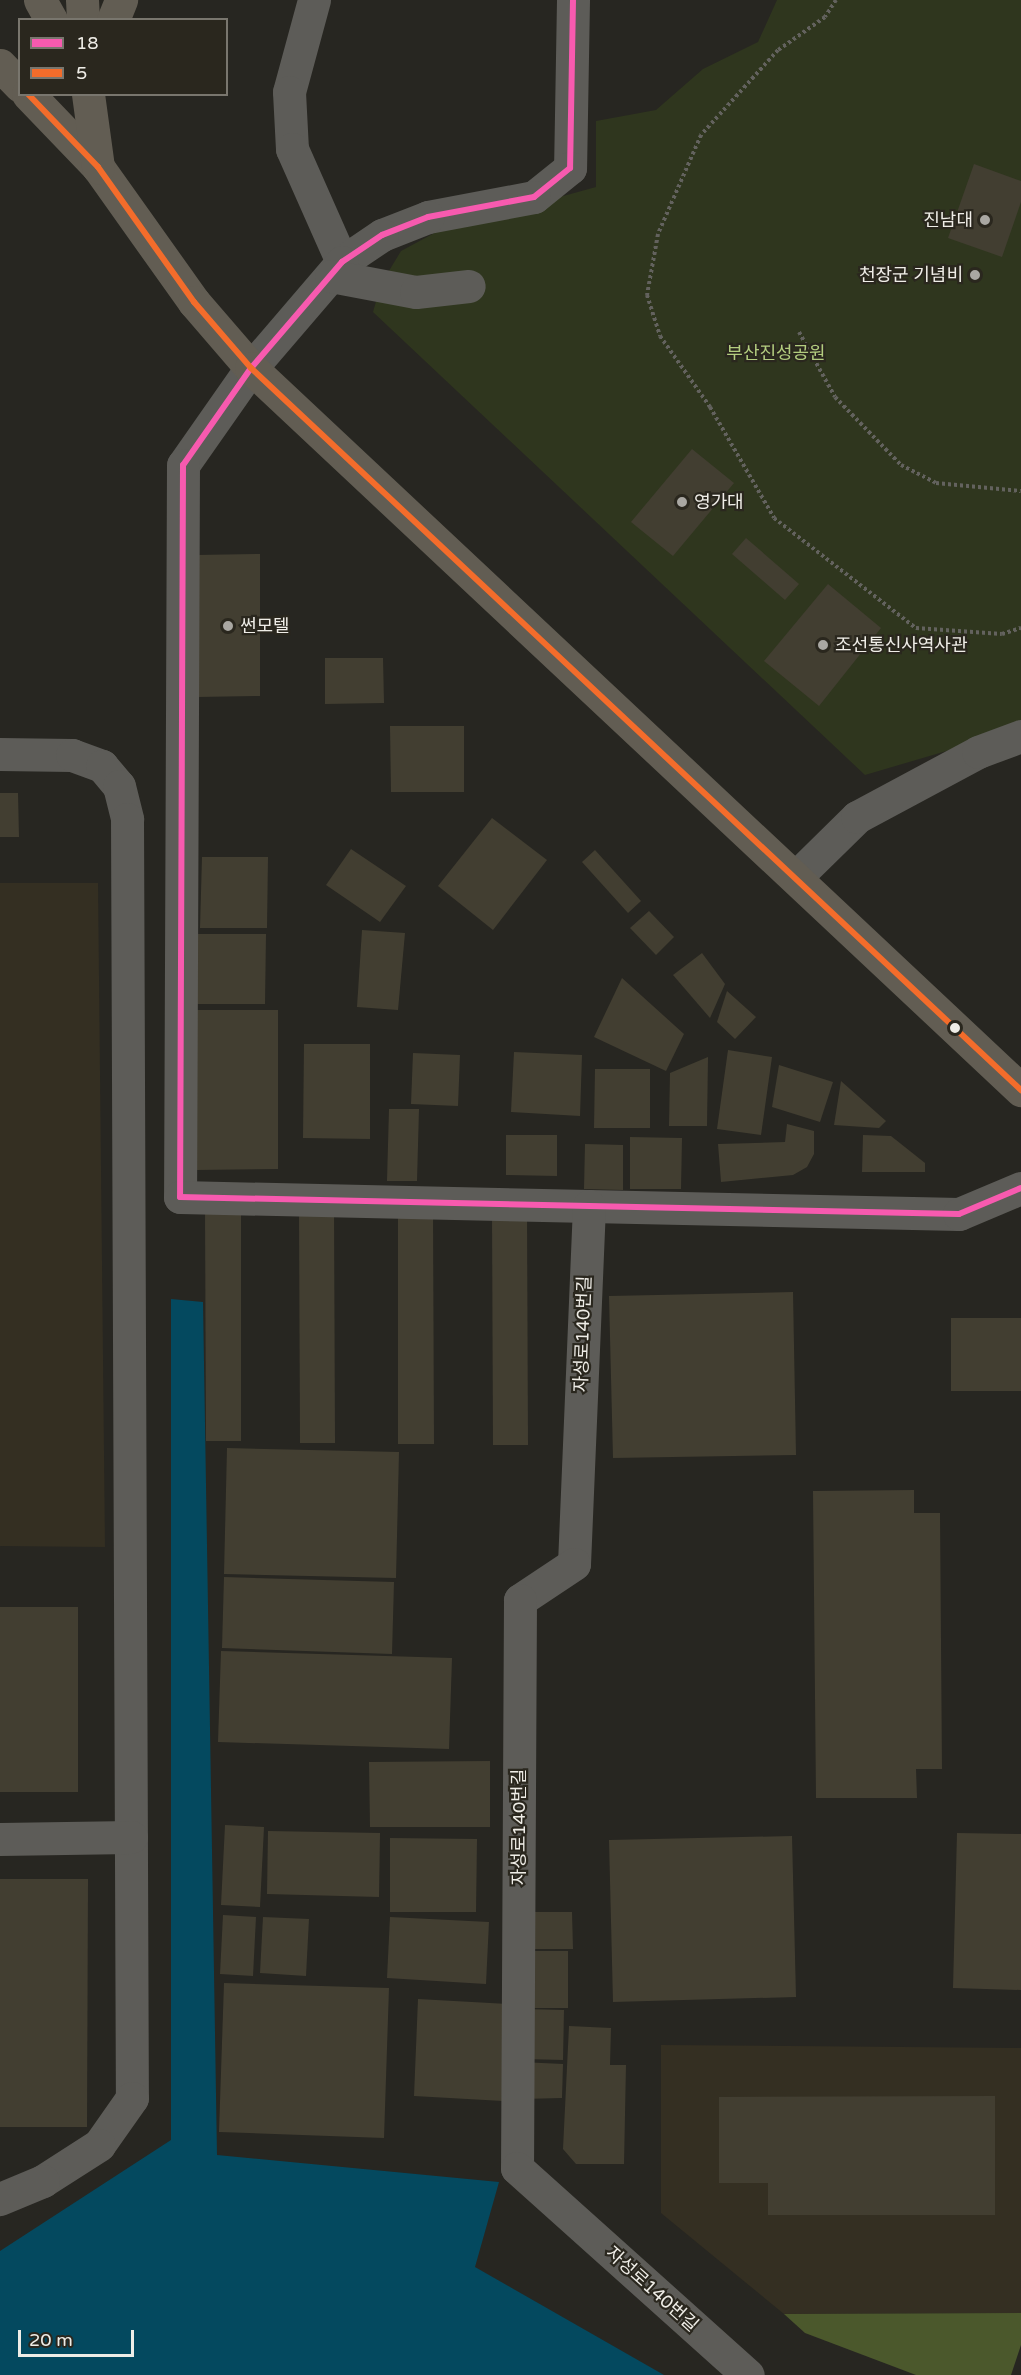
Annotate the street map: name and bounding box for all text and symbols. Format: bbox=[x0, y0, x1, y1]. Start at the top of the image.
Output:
legend bbox=[18, 18, 228, 96]
text: 18 bbox=[76, 32, 99, 54]
text: 5 bbox=[76, 62, 87, 84]
place label: 진남대 bbox=[923, 209, 973, 231]
marker: 진남대 bbox=[978, 213, 992, 227]
place label: 천장군 기념비 bbox=[859, 264, 963, 286]
marker: 천장군 기념비 bbox=[968, 268, 982, 282]
park label: 부산진성공원 bbox=[726, 342, 826, 364]
place label: 영가대 bbox=[694, 491, 744, 513]
marker: 영가대 bbox=[675, 495, 689, 509]
place label: 썬모텔 bbox=[240, 615, 290, 637]
marker: 썬모텔 bbox=[221, 619, 235, 633]
place label: 조선통신사역사관 bbox=[835, 634, 967, 656]
marker: 조선통신사역사관 bbox=[816, 638, 830, 652]
unlabelled marker bbox=[949, 1022, 961, 1034]
street label: 자성로140번길 bbox=[570, 1275, 596, 1393]
street label: 자성로140번길 bbox=[508, 1769, 530, 1885]
street label: 자성로140번길 bbox=[601, 2242, 703, 2336]
scale bar bbox=[21, 2318, 136, 2356]
text: 20 m bbox=[29, 2329, 73, 2351]

